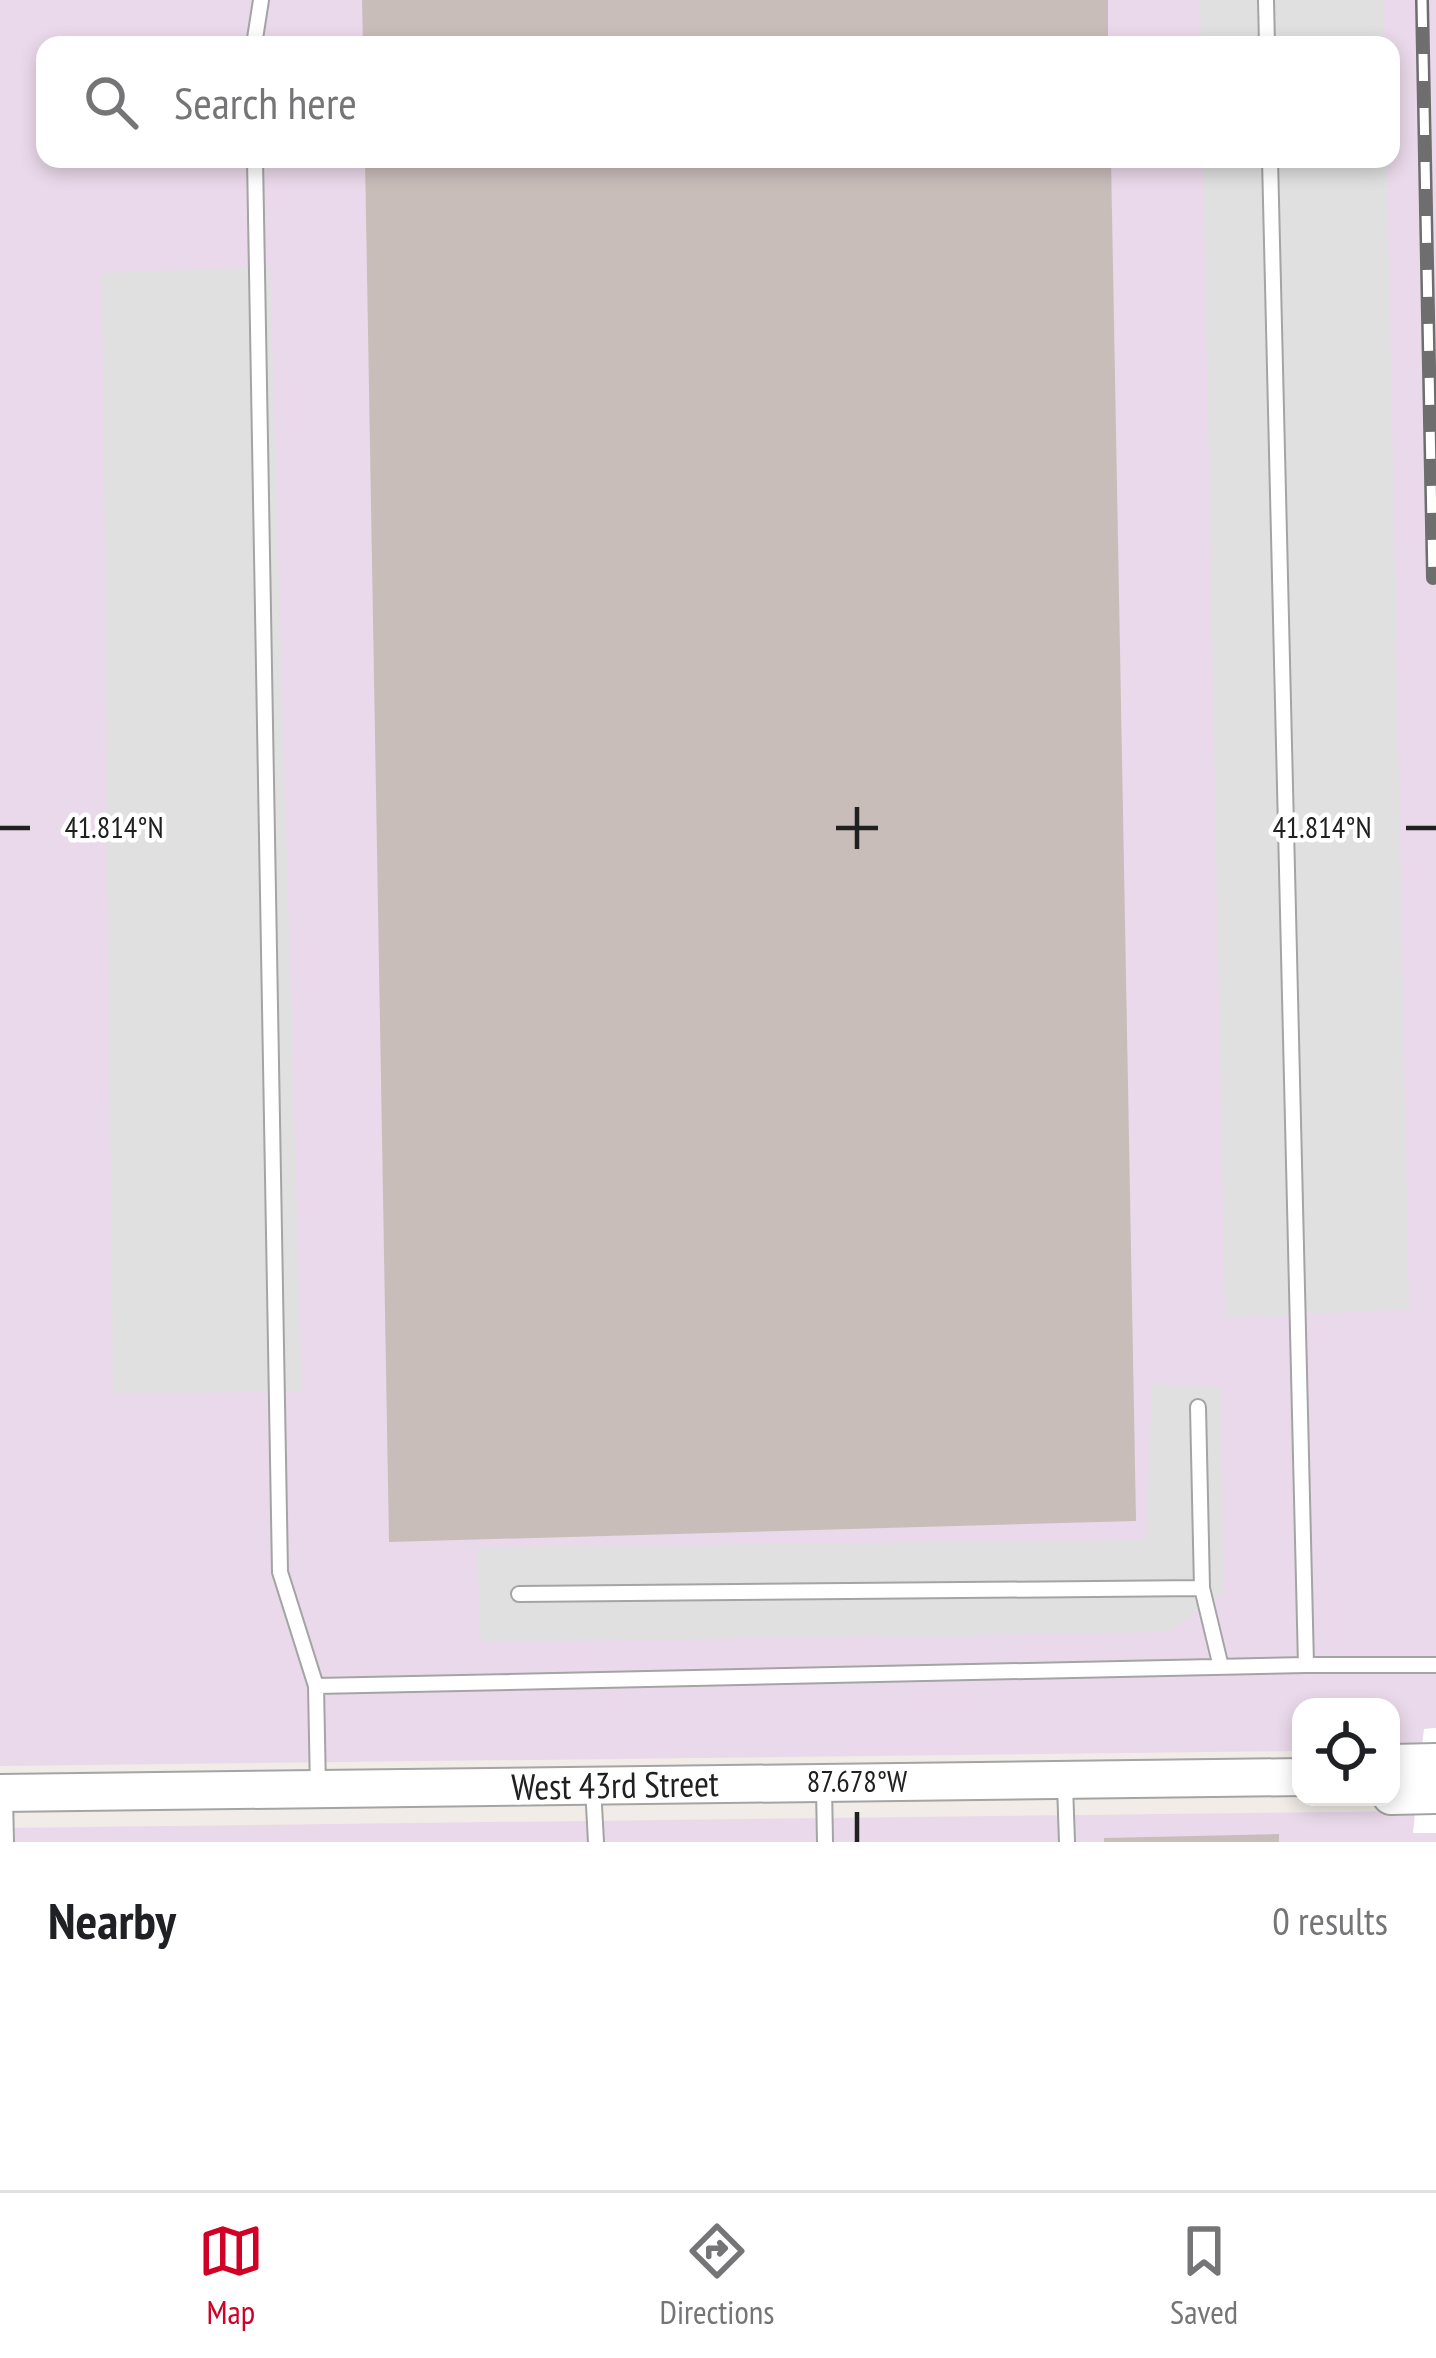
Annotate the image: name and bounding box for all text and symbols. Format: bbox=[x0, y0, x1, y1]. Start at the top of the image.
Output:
search box bbox=[36, 36, 1400, 168]
icon: search bbox=[78, 69, 144, 135]
text: Search here bbox=[174, 73, 357, 131]
text: 41.814°N bbox=[64, 807, 164, 846]
text: 41.814°N bbox=[1272, 807, 1372, 846]
map controls bbox=[1292, 1698, 1400, 1806]
button: locate bbox=[1292, 1698, 1400, 1806]
street label: West 43rd Street bbox=[511, 1759, 719, 1810]
text: 87.678°W bbox=[807, 1761, 907, 1800]
text: Nearby bbox=[48, 1887, 176, 1953]
text: 0 results bbox=[1272, 1895, 1388, 1946]
tab: Map bbox=[198, 2218, 264, 2333]
tab: Directions bbox=[660, 2218, 774, 2333]
tab: Saved bbox=[1170, 2218, 1238, 2333]

